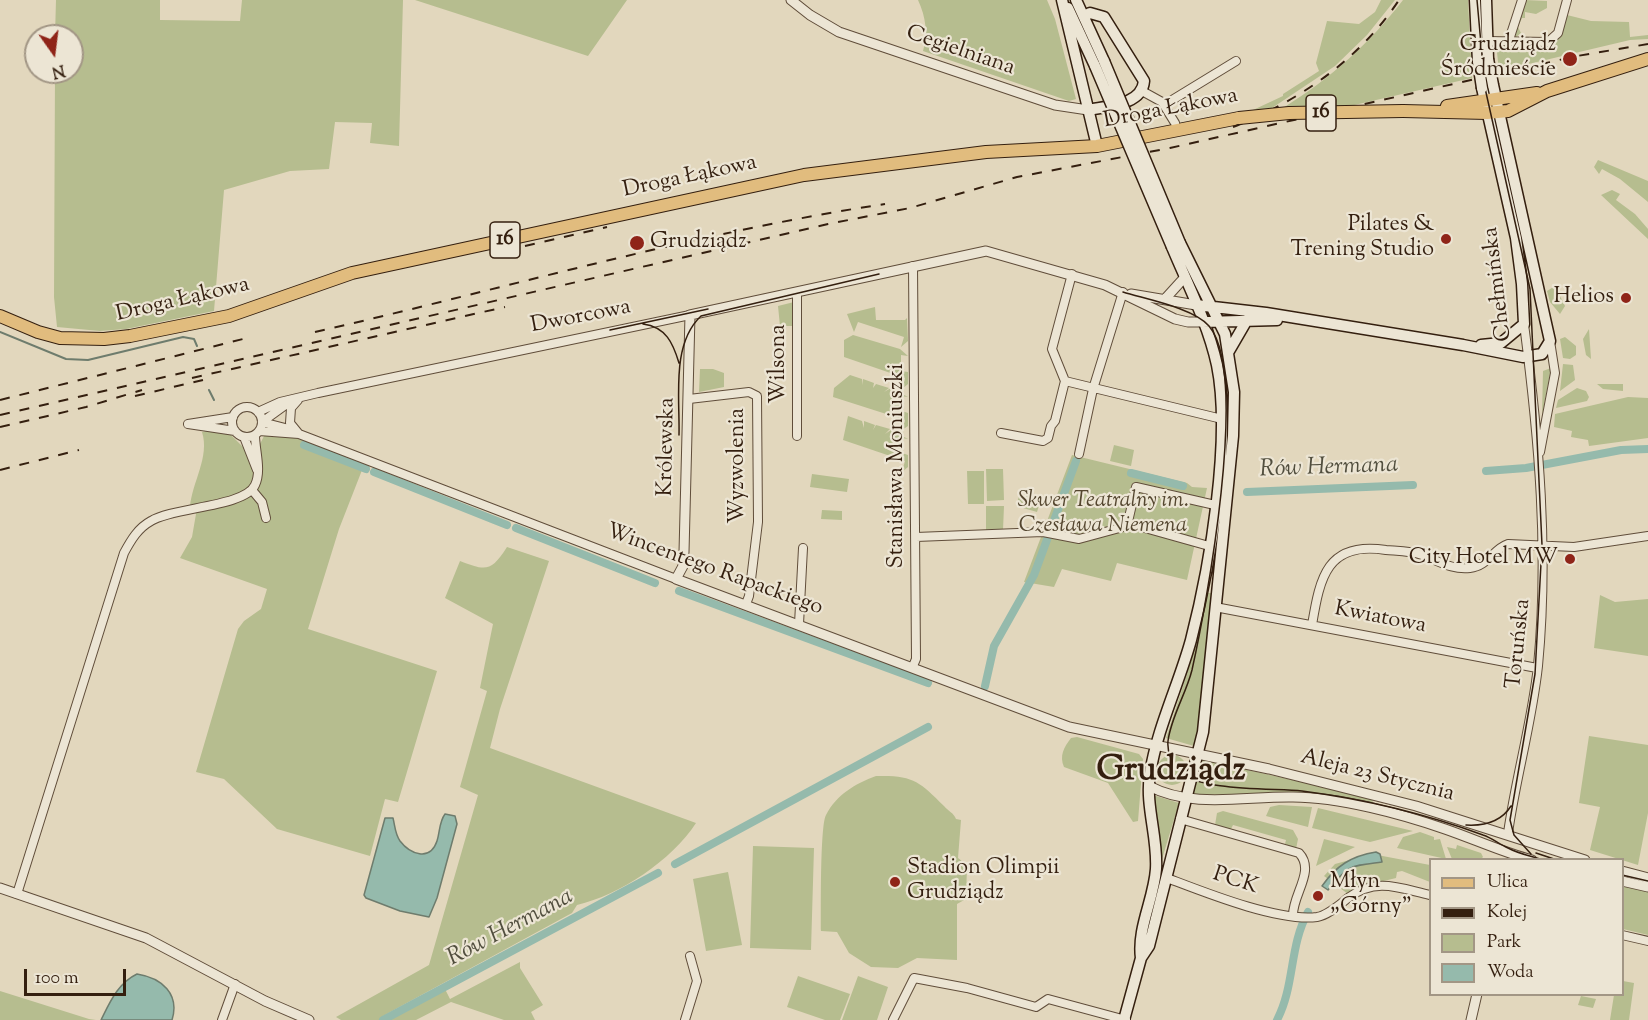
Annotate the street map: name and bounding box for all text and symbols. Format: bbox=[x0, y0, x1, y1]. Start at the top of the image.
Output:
street label: Cegielniana bbox=[902, 21, 1018, 83]
north arrow bbox=[24, 24, 84, 84]
place label: Grudziądz Śródmieście bbox=[1441, 33, 1556, 84]
marker: Grudziądz Śródmieście bbox=[1561, 50, 1579, 68]
text: N bbox=[49, 57, 67, 83]
street label: Droga Łąkowa bbox=[1102, 84, 1240, 136]
road number: 16 bbox=[1306, 95, 1336, 131]
street label: Droga Łąkowa bbox=[621, 151, 759, 205]
place label: Pilates & Trening Studio bbox=[1291, 213, 1434, 264]
road number: 16 bbox=[490, 222, 520, 258]
street label: Chełmińska bbox=[1479, 225, 1519, 343]
place label: Grudziądz bbox=[650, 230, 746, 256]
marker: Pilates & Trening Studio bbox=[1439, 232, 1453, 246]
marker: Grudziądz bbox=[628, 234, 646, 252]
street label: Droga Łąkowa bbox=[114, 273, 252, 329]
place label: Helios bbox=[1554, 285, 1614, 311]
marker: Helios bbox=[1619, 291, 1633, 305]
street label: Dworcowa bbox=[529, 295, 633, 341]
street label: Wilsona bbox=[767, 324, 793, 404]
street label: Stanisława Moniuszki bbox=[885, 364, 911, 568]
street label: Królewska bbox=[654, 397, 682, 497]
street label: Wyzwolenia bbox=[726, 408, 752, 524]
water label: Rów Hermana bbox=[1259, 452, 1399, 486]
park label: Skwer Teatralny im. Czesława Niemena bbox=[1017, 489, 1189, 540]
street label: Wincentego Rapackiego bbox=[602, 519, 826, 623]
place label: City Hotel MW bbox=[1409, 546, 1558, 572]
marker: City Hotel MW bbox=[1563, 552, 1577, 566]
street label: Kwiatowa bbox=[1332, 597, 1428, 641]
street label: Toruńska bbox=[1502, 598, 1538, 690]
street label: Aleja 23 Stycznia bbox=[1297, 745, 1457, 809]
district label: Grudziądz bbox=[1096, 753, 1246, 793]
place label: Stadion Olimpii Grudziądz bbox=[907, 856, 1060, 908]
legend bbox=[1429, 858, 1624, 996]
street label: PCK bbox=[1209, 862, 1261, 902]
place label: Młyn „Górny” bbox=[1330, 870, 1412, 921]
text: Ulica bbox=[1487, 870, 1528, 896]
marker: Stadion Olimpii Grudziądz bbox=[888, 875, 902, 889]
water label: Rów Hermana bbox=[443, 884, 579, 974]
marker: Młyn „Górny” bbox=[1311, 889, 1325, 903]
text: Kolej bbox=[1487, 900, 1527, 926]
text: Park bbox=[1487, 930, 1521, 956]
scale bar bbox=[27, 957, 129, 995]
text: Woda bbox=[1487, 960, 1534, 986]
text: 100 m bbox=[35, 966, 79, 992]

